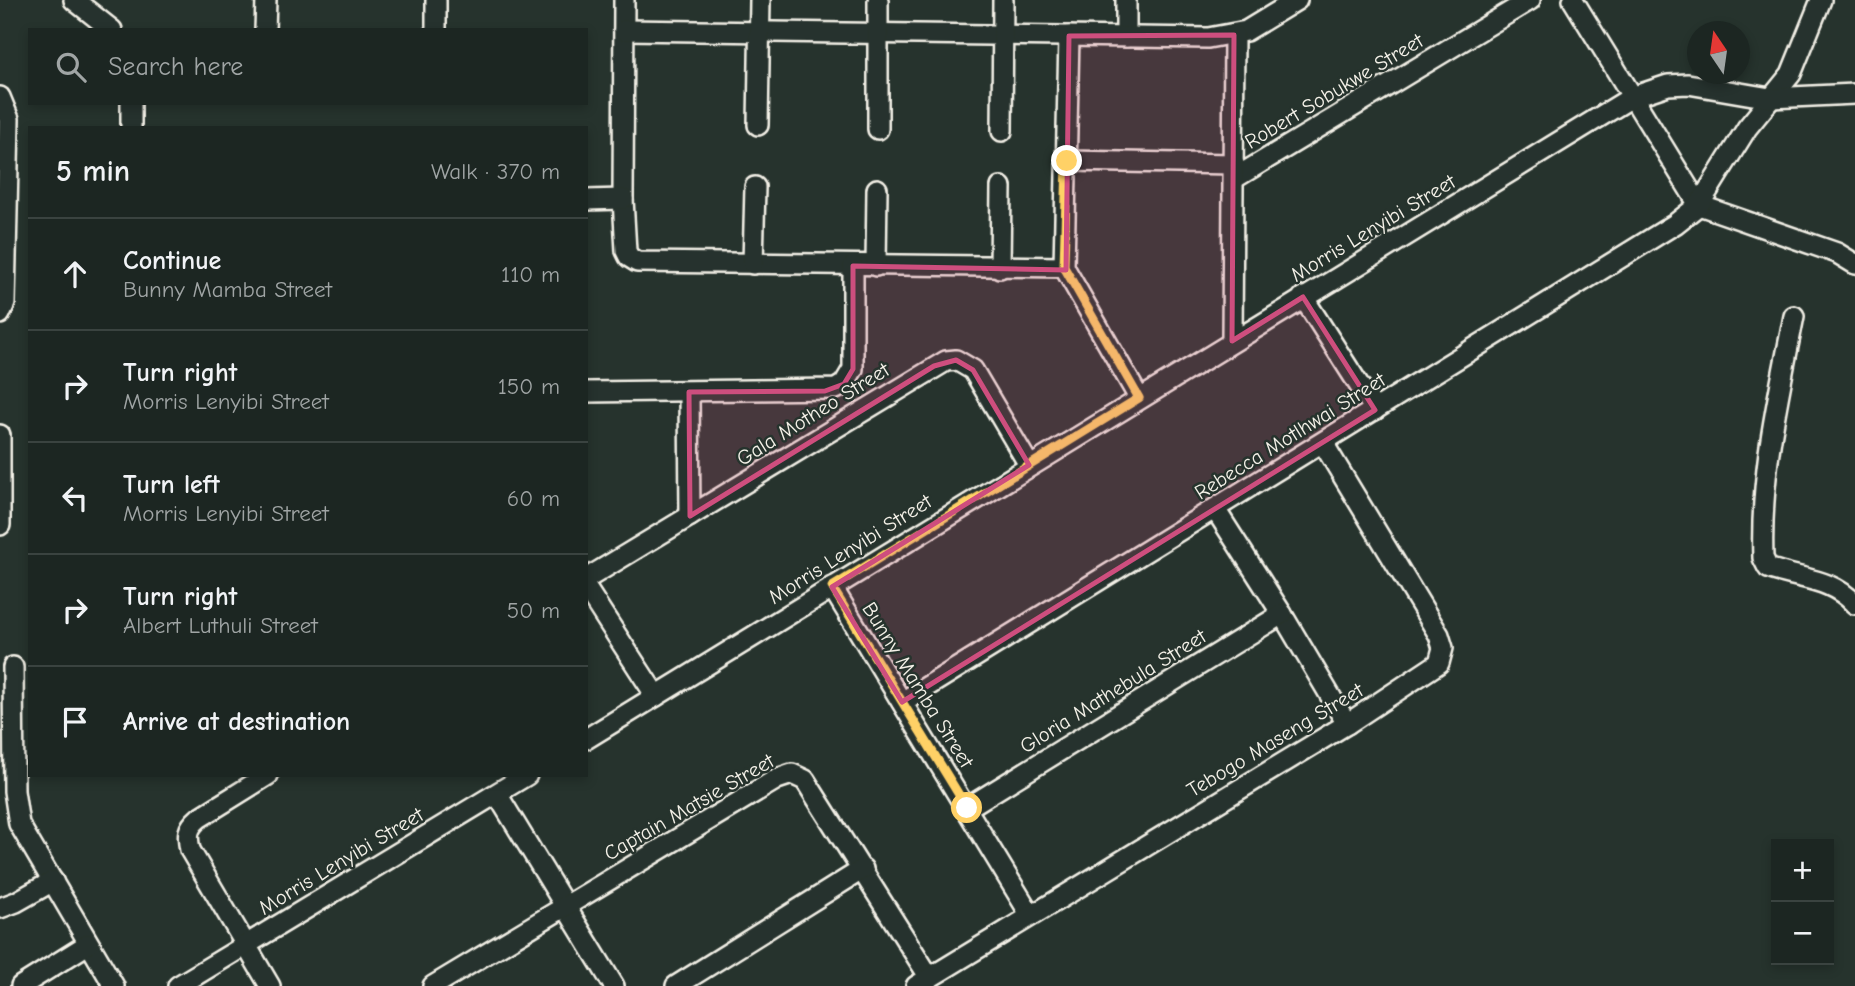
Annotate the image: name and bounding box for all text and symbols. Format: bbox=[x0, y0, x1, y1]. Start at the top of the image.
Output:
north arrow bbox=[1687, 21, 1750, 84]
search box bbox=[28, 28, 588, 105]
street label: Robert Sobukwe Street bbox=[1241, 28, 1428, 154]
icon: search bbox=[52, 48, 90, 86]
text: Search here bbox=[108, 52, 243, 82]
route end bbox=[1051, 145, 1082, 176]
text: 5 min bbox=[56, 154, 130, 189]
text: Walk · 370 m bbox=[431, 158, 560, 185]
street label: Morris Lenyibi Street bbox=[1286, 169, 1461, 287]
text: Continue bbox=[123, 246, 221, 276]
icon: ahead bbox=[56, 255, 94, 293]
text: 110 m bbox=[501, 261, 560, 288]
text: Bunny Mamba Street bbox=[123, 276, 332, 303]
street label: Gala Motheo Street bbox=[732, 357, 895, 471]
text: Turn right bbox=[123, 358, 237, 388]
icon: right bbox=[56, 367, 94, 405]
street label: Rebecca Motlhwai Street bbox=[1190, 367, 1391, 505]
text: 150 m bbox=[498, 373, 560, 400]
text: Morris Lenyibi Street bbox=[123, 388, 329, 415]
text: Turn left bbox=[123, 470, 220, 500]
icon: left bbox=[56, 479, 94, 517]
text: 60 m bbox=[507, 485, 560, 512]
street label: Morris Lenyibi Street bbox=[764, 489, 937, 609]
text: Morris Lenyibi Street bbox=[123, 500, 329, 527]
text: Turn right bbox=[123, 582, 237, 612]
icon: right bbox=[56, 591, 94, 629]
text: 50 m bbox=[507, 597, 560, 624]
street label: Bunny Mamba Street bbox=[857, 598, 979, 773]
text: Albert Luthuli Street bbox=[123, 612, 318, 639]
street label: Gloria Mathebula Street bbox=[1016, 623, 1211, 758]
street label: Tebogo Maseng Street bbox=[1183, 677, 1368, 802]
icon: arrive bbox=[56, 703, 94, 741]
text: Arrive at destination bbox=[123, 707, 350, 737]
street label: Captain Matsie Street bbox=[600, 748, 779, 865]
route start bbox=[951, 792, 982, 823]
street label: Morris Lenyibi Street bbox=[254, 802, 429, 920]
map controls bbox=[1771, 839, 1834, 965]
button: + bbox=[1771, 839, 1834, 902]
button: − bbox=[1771, 902, 1834, 965]

